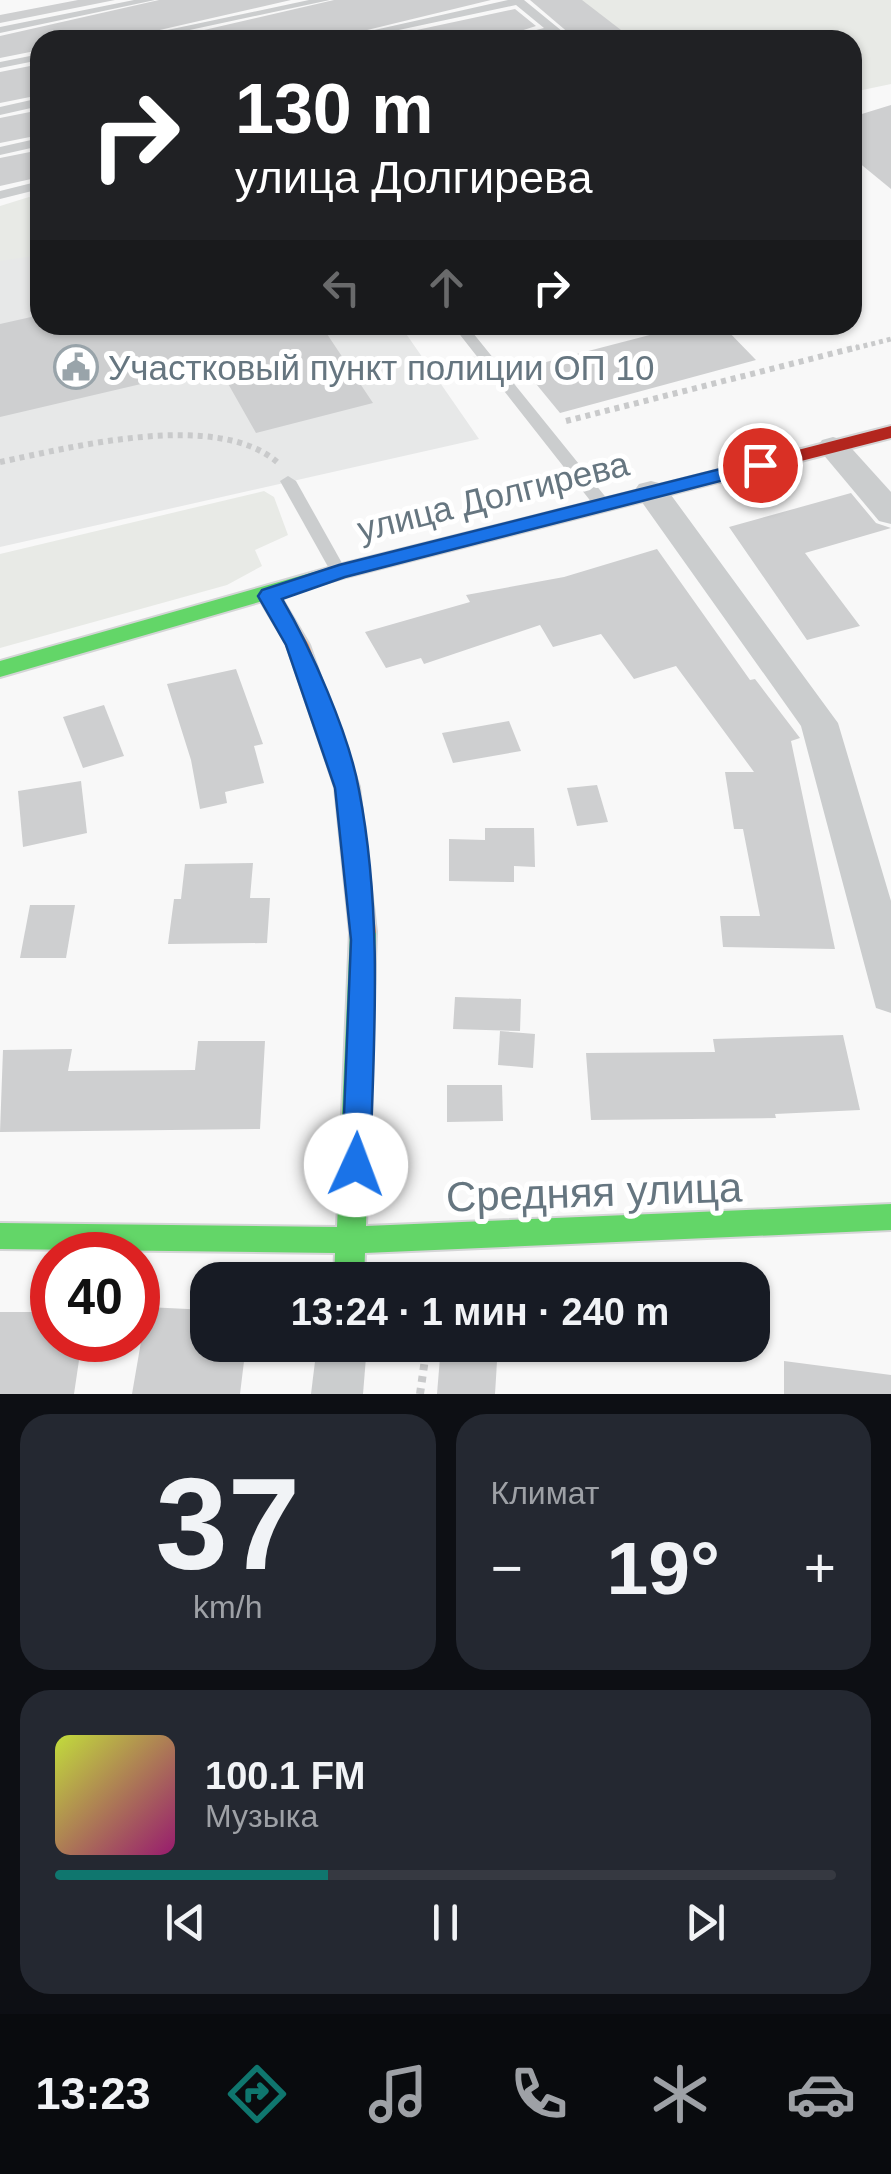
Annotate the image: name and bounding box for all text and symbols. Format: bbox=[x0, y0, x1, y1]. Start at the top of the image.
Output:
icon: right bbox=[70, 70, 200, 200]
text: 130 m bbox=[235, 70, 433, 148]
text: улица Долгирева bbox=[235, 152, 593, 203]
icon: left bbox=[314, 260, 369, 315]
icon: ahead bbox=[419, 260, 474, 315]
icon: right bbox=[524, 260, 579, 315]
public building icon: Участковый пункт полиции ОП 10 bbox=[53, 344, 99, 390]
place label: Участковый пункт полиции ОП 10 bbox=[108, 348, 654, 387]
pin bbox=[718, 423, 803, 508]
icon: arrive bbox=[733, 438, 788, 493]
street label: улица Долгирева bbox=[353, 443, 633, 549]
position arrow bbox=[304, 1113, 408, 1217]
street label: Средняя улица bbox=[445, 1163, 744, 1221]
speed limit sign: 40 bbox=[30, 1232, 160, 1362]
text: 13:24 · 1 мин · 240 m bbox=[291, 1291, 669, 1333]
text: 37 bbox=[155, 1451, 300, 1597]
text: Климат bbox=[491, 1475, 599, 1511]
text: 19° bbox=[607, 1526, 720, 1610]
text: − bbox=[491, 1537, 523, 1599]
text: + bbox=[804, 1537, 836, 1599]
text: km/h bbox=[193, 1589, 262, 1625]
text: 100.1 FM bbox=[205, 1755, 366, 1797]
text: Музыка bbox=[205, 1798, 318, 1834]
icon: previous bbox=[158, 1895, 213, 1950]
icon: pause bbox=[418, 1895, 473, 1950]
icon: next bbox=[678, 1895, 733, 1950]
icon: directions bbox=[222, 2059, 292, 2129]
icon: music bbox=[363, 2059, 433, 2129]
icon: phone bbox=[504, 2059, 574, 2129]
icon: climate bbox=[645, 2059, 715, 2129]
icon: car bbox=[786, 2059, 856, 2129]
text: 13:23 bbox=[35, 2068, 151, 2119]

